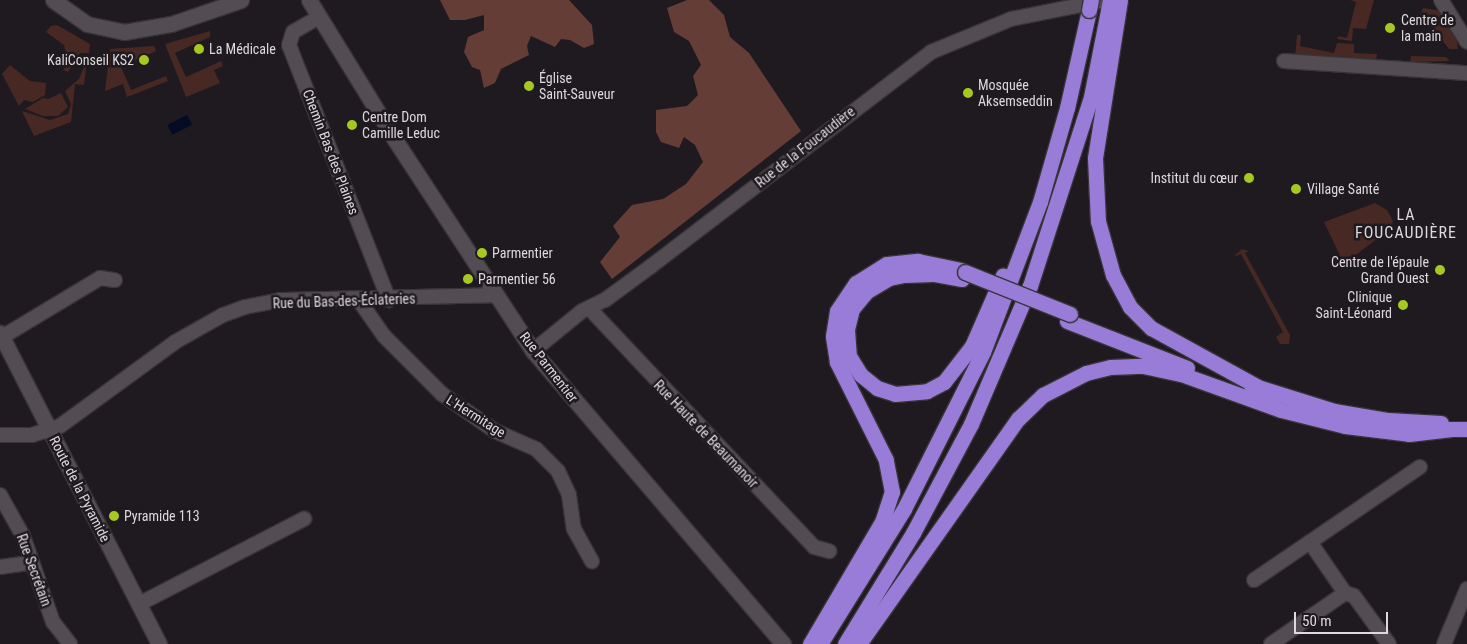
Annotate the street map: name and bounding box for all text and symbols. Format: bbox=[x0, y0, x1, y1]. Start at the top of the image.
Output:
place label: Centre de la main bbox=[1401, 12, 1454, 44]
marker: Centre de la main bbox=[1383, 21, 1397, 35]
place label: La Médicale bbox=[209, 41, 276, 57]
marker: La Médicale bbox=[193, 43, 205, 55]
place label: KaliConseil KS2 bbox=[47, 52, 134, 68]
marker: KaliConseil KS2 bbox=[138, 54, 150, 66]
place label: Église Saint-Sauveur bbox=[539, 70, 615, 102]
place label: Mosquée Aksemseddin bbox=[978, 77, 1053, 110]
marker: Église Saint-Sauveur bbox=[523, 80, 535, 92]
street label: Chemin Bas des Plaines bbox=[299, 87, 363, 217]
marker: Mosquée Aksemseddin bbox=[962, 87, 974, 99]
street label: Rue de la Foucaudière bbox=[752, 103, 858, 191]
place label: Centre Dom Camille Leduc bbox=[362, 109, 440, 142]
marker: Centre Dom Camille Leduc bbox=[346, 119, 358, 131]
place label: Institut du cœur bbox=[1150, 170, 1238, 186]
marker: Institut du cœur bbox=[1242, 171, 1256, 185]
place label: Village Santé bbox=[1307, 181, 1379, 197]
marker: Village Santé bbox=[1289, 182, 1303, 196]
district label: LA FOUCAUDIÈRE bbox=[1354, 205, 1458, 243]
place label: Parmentier bbox=[492, 245, 553, 261]
marker: Parmentier bbox=[476, 247, 488, 259]
place label: Centre de l'épaule Grand Ouest bbox=[1331, 254, 1429, 286]
marker: Centre de l'épaule Grand Ouest bbox=[1433, 263, 1447, 277]
place label: Parmentier 56 bbox=[478, 271, 556, 287]
marker: Parmentier 56 bbox=[462, 273, 474, 285]
place label: Clinique Saint-Léonard bbox=[1316, 289, 1392, 322]
street label: Rue du Bas-des-Éclateries bbox=[272, 290, 416, 312]
marker: Clinique Saint-Léonard bbox=[1396, 298, 1410, 312]
street label: Rue Parmentier bbox=[516, 328, 582, 406]
street label: Rue Haute de Beaumanoir bbox=[650, 377, 762, 491]
street label: L'Hermitage bbox=[443, 391, 509, 441]
street label: Route de la Pyramide bbox=[46, 433, 114, 545]
place label: Pyramide 113 bbox=[124, 508, 200, 524]
marker: Pyramide 113 bbox=[108, 510, 120, 522]
street label: Rue Secrétain bbox=[13, 532, 55, 608]
scale bar bbox=[1297, 602, 1391, 634]
text: 50 m bbox=[1302, 612, 1332, 630]

